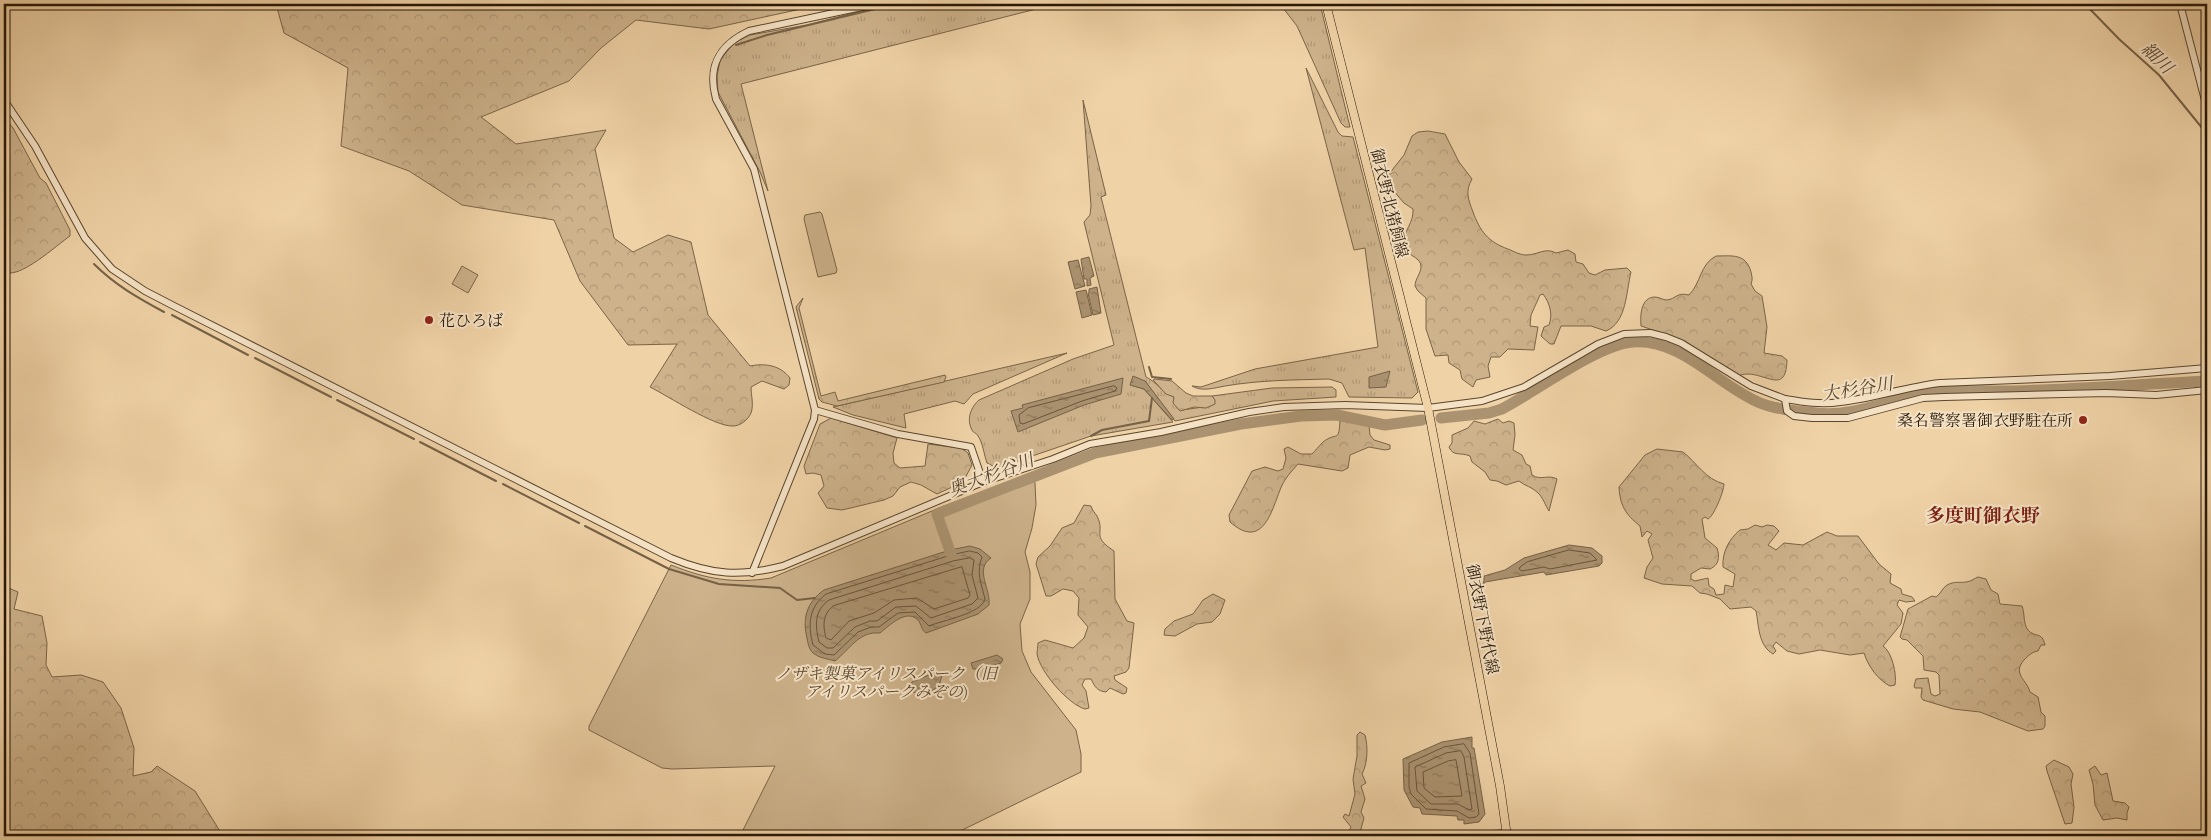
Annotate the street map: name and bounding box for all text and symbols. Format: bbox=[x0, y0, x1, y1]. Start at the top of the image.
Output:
water label: 細川 bbox=[2136, 38, 2178, 80]
street label: 御衣野北猪飼線 bbox=[1367, 146, 1412, 260]
place label: 花ひろば bbox=[439, 311, 503, 330]
marker: 花ひろば bbox=[423, 314, 435, 326]
water label: 大杉谷川 bbox=[1820, 373, 1896, 405]
place label: 桑名警察署御衣野駐在所 bbox=[1897, 411, 2073, 430]
marker: 桑名警察署御衣野駐在所 bbox=[2077, 414, 2089, 426]
water label: 奥大杉谷川 bbox=[945, 449, 1039, 501]
district label: 多度町御衣野 bbox=[1926, 505, 2040, 527]
street label: 御衣野下野代線 bbox=[1462, 562, 1503, 676]
park label: ノザキ製菓アイリスパーク（旧 アイリスパークみぞの) bbox=[775, 664, 999, 701]

